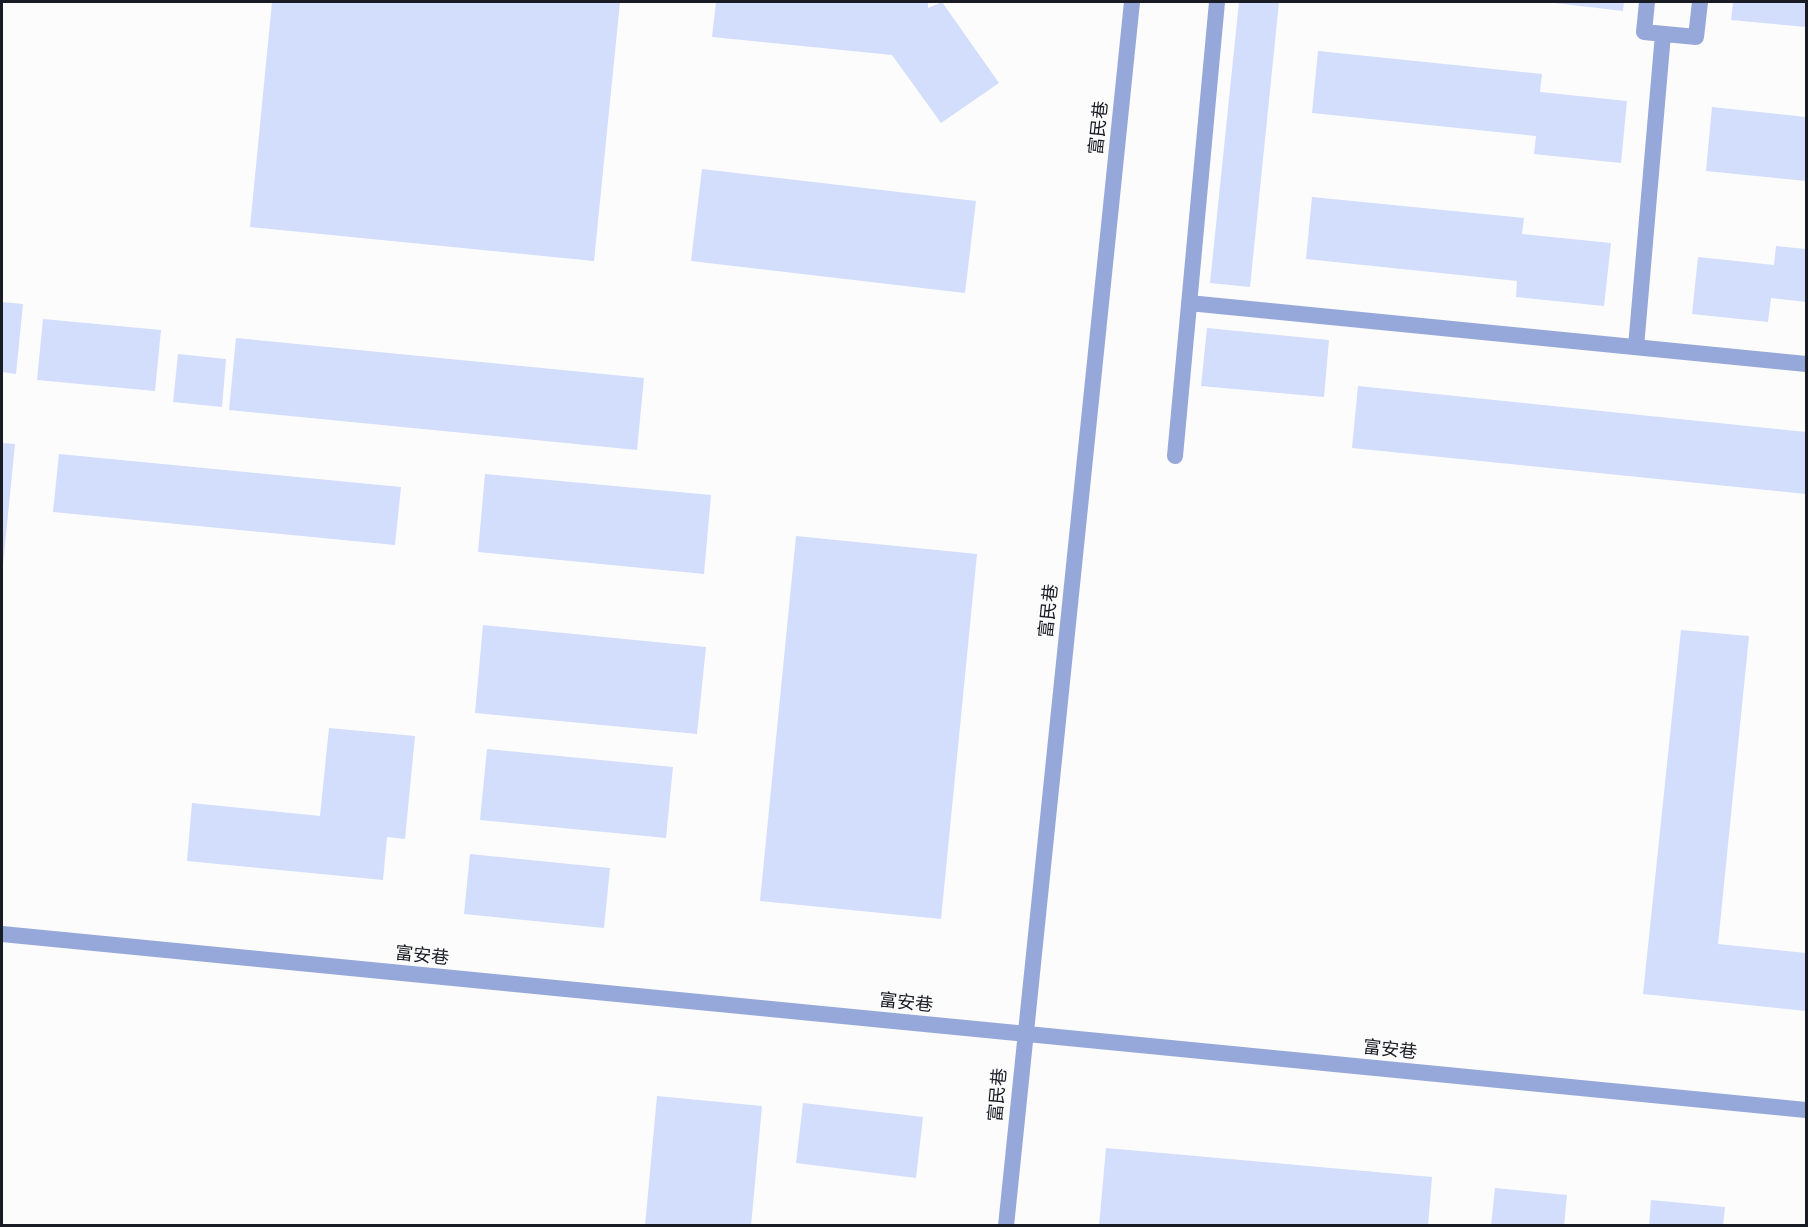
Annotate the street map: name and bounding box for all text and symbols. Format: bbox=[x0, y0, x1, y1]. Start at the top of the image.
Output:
street label: 富民巷 bbox=[1085, 100, 1113, 156]
street label: 富民巷 bbox=[1035, 583, 1063, 639]
street label: 富安巷 bbox=[394, 942, 450, 970]
street label: 富安巷 bbox=[878, 989, 934, 1017]
street label: 富安巷 bbox=[1362, 1036, 1418, 1064]
street label: 富民巷 bbox=[985, 1067, 1011, 1123]

